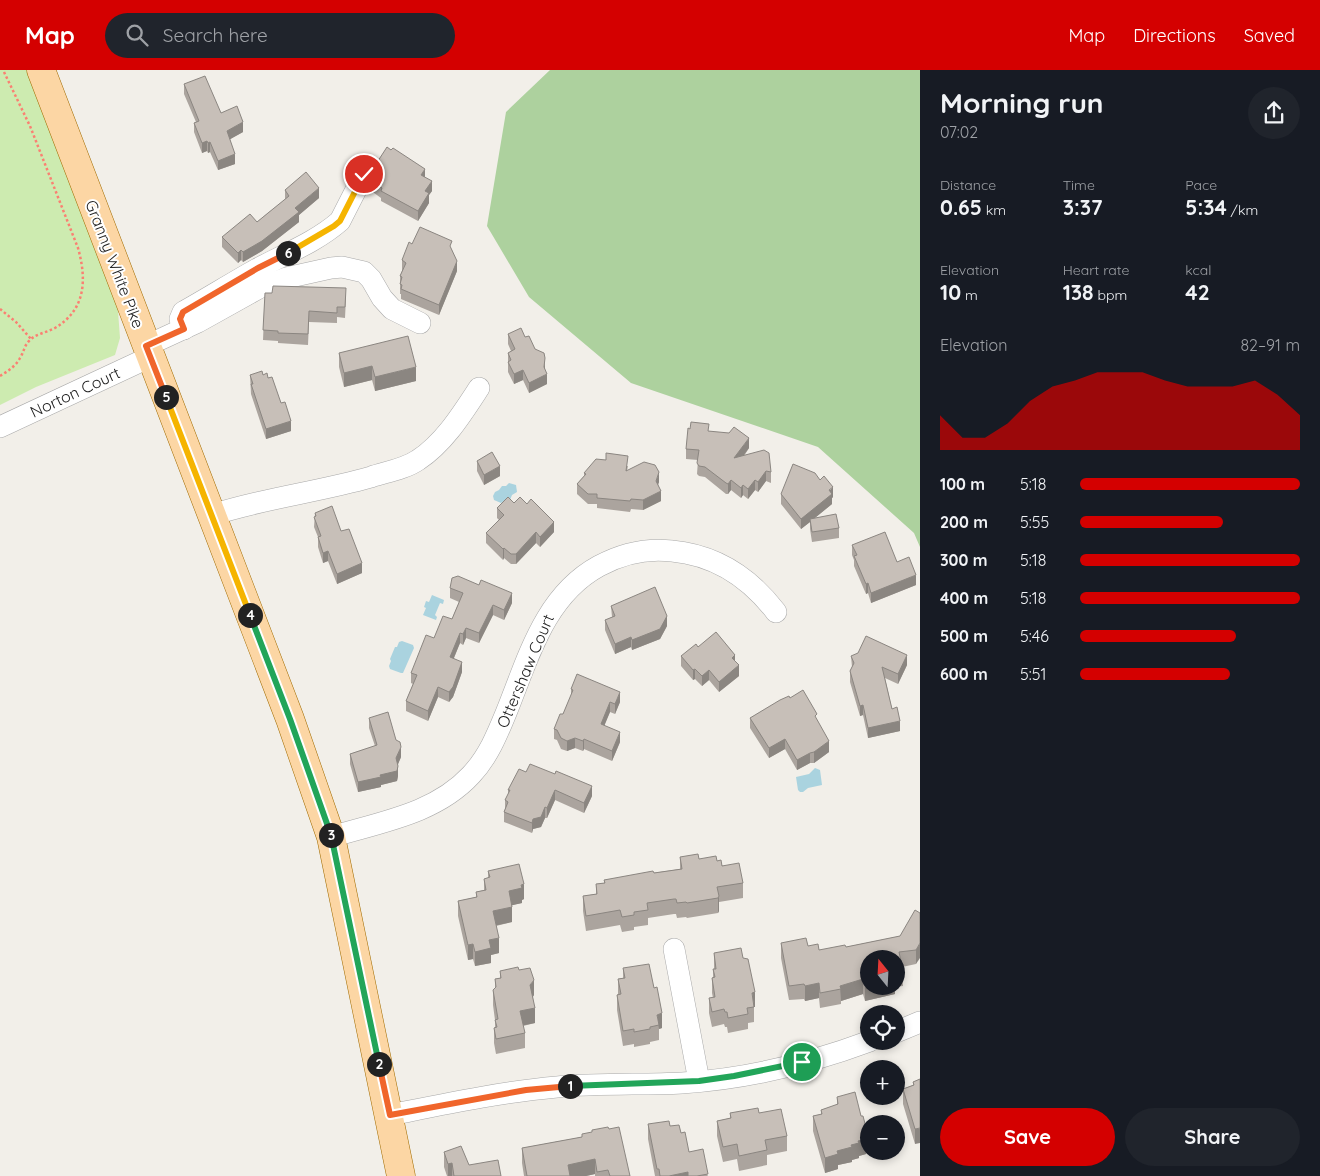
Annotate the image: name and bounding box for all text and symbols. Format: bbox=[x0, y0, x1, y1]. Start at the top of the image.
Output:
search box bbox=[105, 13, 455, 58]
text: Map bbox=[25, 20, 75, 50]
icon: search bbox=[123, 21, 151, 49]
text: Search here bbox=[163, 23, 268, 47]
text: Map bbox=[1068, 24, 1105, 47]
text: Directions bbox=[1133, 24, 1216, 47]
text: Saved bbox=[1244, 24, 1295, 47]
text: Morning run bbox=[940, 85, 1104, 120]
button: share bbox=[1248, 87, 1300, 139]
text: 07:02 bbox=[940, 122, 978, 142]
pin bbox=[343, 153, 385, 195]
icon: check bbox=[350, 160, 378, 188]
text: Distance bbox=[940, 176, 996, 194]
text: Time bbox=[1063, 176, 1095, 194]
text: Pace bbox=[1185, 176, 1217, 194]
text: 0.65 bbox=[940, 194, 982, 220]
text: 3:37 bbox=[1063, 194, 1102, 220]
text: 5:34 bbox=[1185, 194, 1227, 220]
street label: Granny White Pike bbox=[81, 197, 149, 331]
text: km bbox=[982, 201, 1006, 219]
text: /km bbox=[1227, 201, 1258, 219]
pin: 6 bbox=[276, 240, 300, 266]
text: 6 bbox=[285, 244, 292, 262]
text: Elevation bbox=[940, 261, 999, 279]
text: Heart rate bbox=[1063, 261, 1129, 279]
text: kcal bbox=[1185, 261, 1211, 279]
text: 10 bbox=[940, 279, 961, 305]
text: 138 bbox=[1063, 279, 1094, 305]
text: 42 bbox=[1185, 279, 1210, 305]
text: m bbox=[961, 286, 978, 304]
text: bpm bbox=[1094, 286, 1127, 304]
text: Elevation bbox=[940, 335, 1007, 355]
text: 82–91 m bbox=[1240, 335, 1300, 355]
street label: Norton Court bbox=[27, 362, 123, 422]
pin: 5 bbox=[154, 384, 178, 410]
text: 5 bbox=[162, 388, 171, 406]
text: 100 m bbox=[940, 474, 985, 494]
text: 5:18 bbox=[1020, 474, 1046, 494]
text: 200 m bbox=[940, 512, 988, 532]
text: 5:55 bbox=[1020, 512, 1049, 532]
text: 300 m bbox=[940, 550, 987, 570]
text: 5:18 bbox=[1020, 550, 1046, 570]
text: 400 m bbox=[940, 588, 988, 608]
text: 5:18 bbox=[1020, 588, 1046, 608]
pin: 4 bbox=[238, 602, 262, 628]
text: 4 bbox=[246, 606, 255, 624]
street label: Ottershaw Court bbox=[492, 611, 558, 731]
text: 500 m bbox=[940, 626, 988, 646]
text: 5:46 bbox=[1020, 626, 1049, 646]
text: 600 m bbox=[940, 664, 988, 684]
text: 5:51 bbox=[1020, 664, 1046, 684]
pin: 3 bbox=[318, 822, 344, 848]
text: 3 bbox=[328, 826, 335, 844]
north arrow bbox=[860, 950, 905, 995]
map controls bbox=[860, 950, 905, 1160]
button: locate bbox=[860, 1005, 905, 1050]
pin bbox=[781, 1041, 823, 1083]
icon: arrive bbox=[788, 1048, 816, 1076]
pin: 2 bbox=[366, 1052, 392, 1076]
text: 2 bbox=[376, 1055, 383, 1073]
button: + bbox=[860, 1060, 905, 1105]
pin: 1 bbox=[558, 1074, 582, 1098]
text: 1 bbox=[568, 1077, 573, 1095]
button: Save bbox=[940, 1108, 1115, 1166]
button: Share bbox=[1125, 1108, 1300, 1166]
button: − bbox=[860, 1115, 905, 1160]

